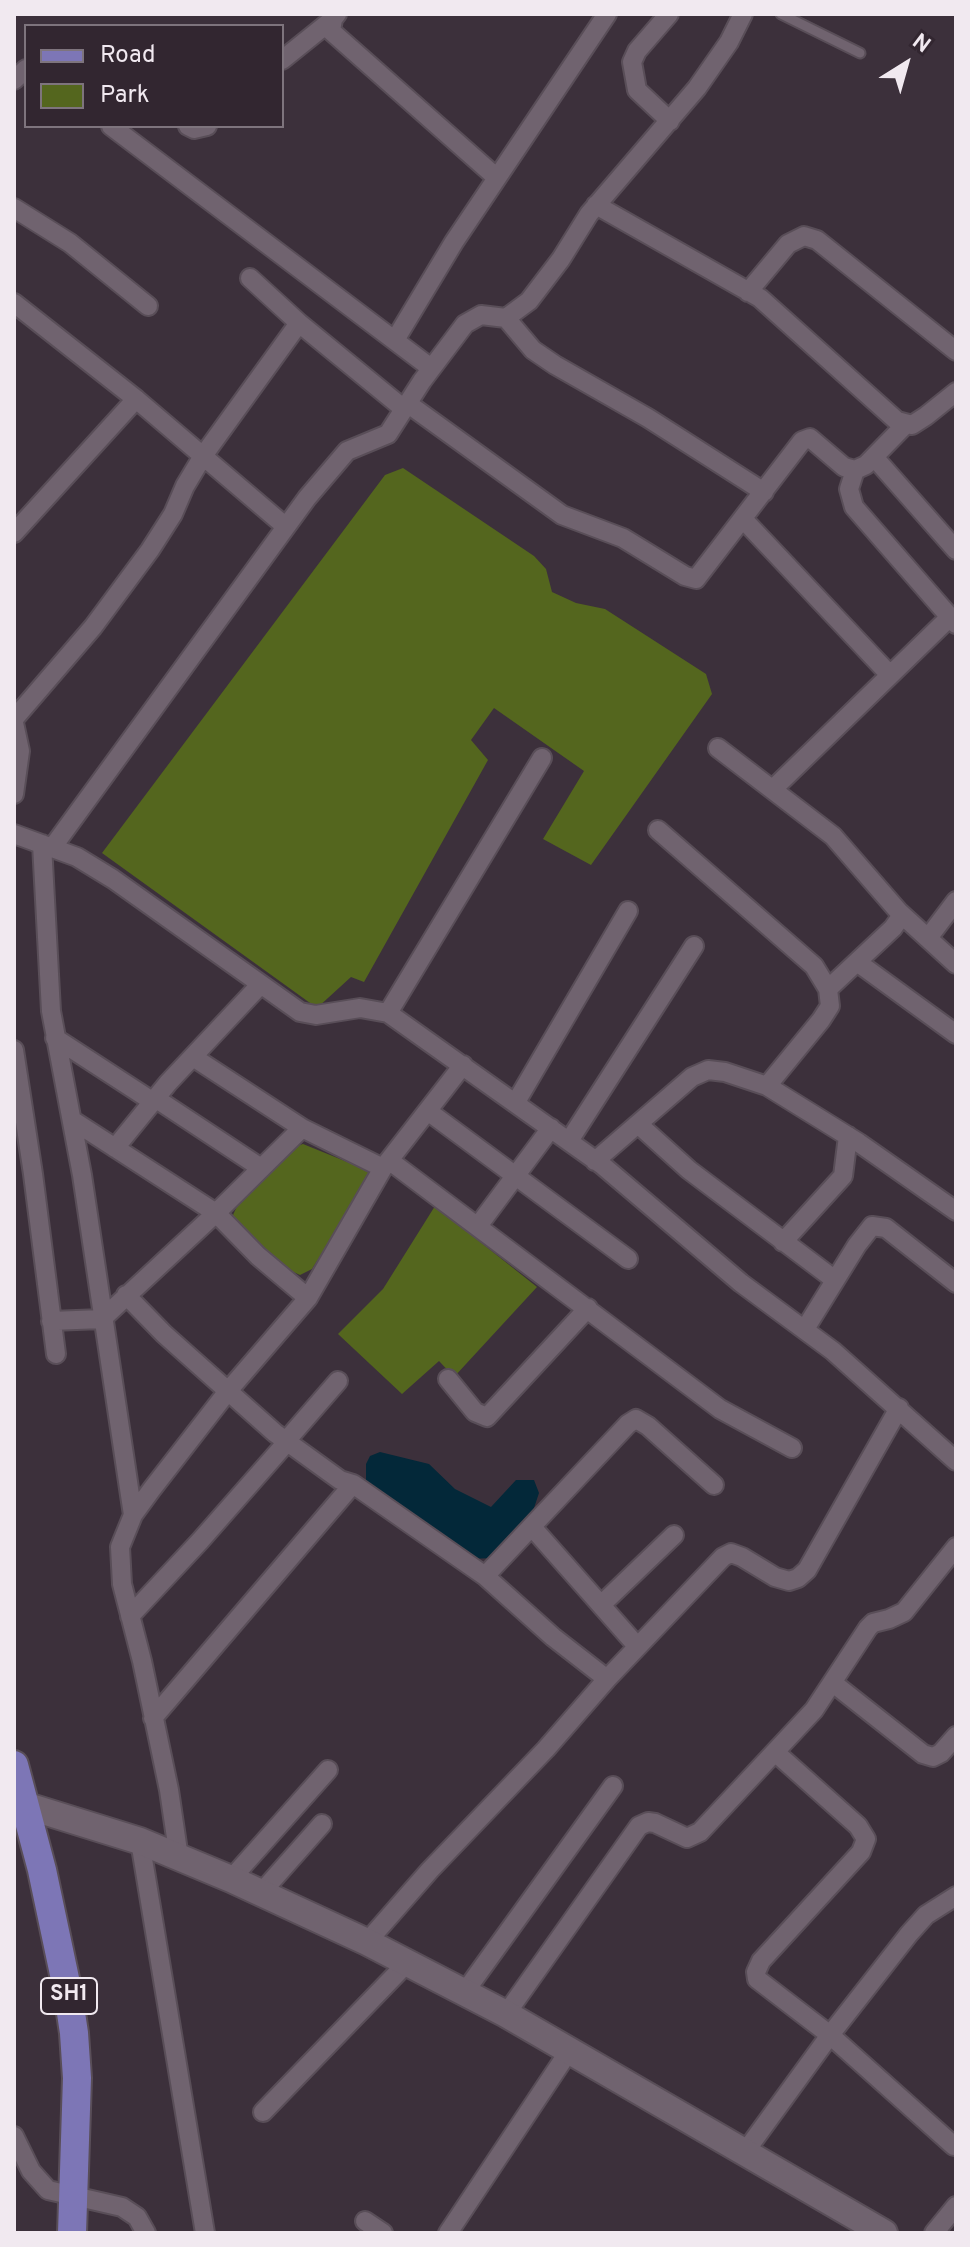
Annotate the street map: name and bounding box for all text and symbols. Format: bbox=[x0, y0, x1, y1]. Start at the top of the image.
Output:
legend bbox=[24, 24, 284, 128]
north arrow bbox=[866, 24, 946, 104]
text: N bbox=[906, 29, 935, 60]
text: Road bbox=[100, 41, 156, 71]
text: Park bbox=[100, 81, 150, 111]
road number: SH1 bbox=[41, 1978, 97, 2014]

